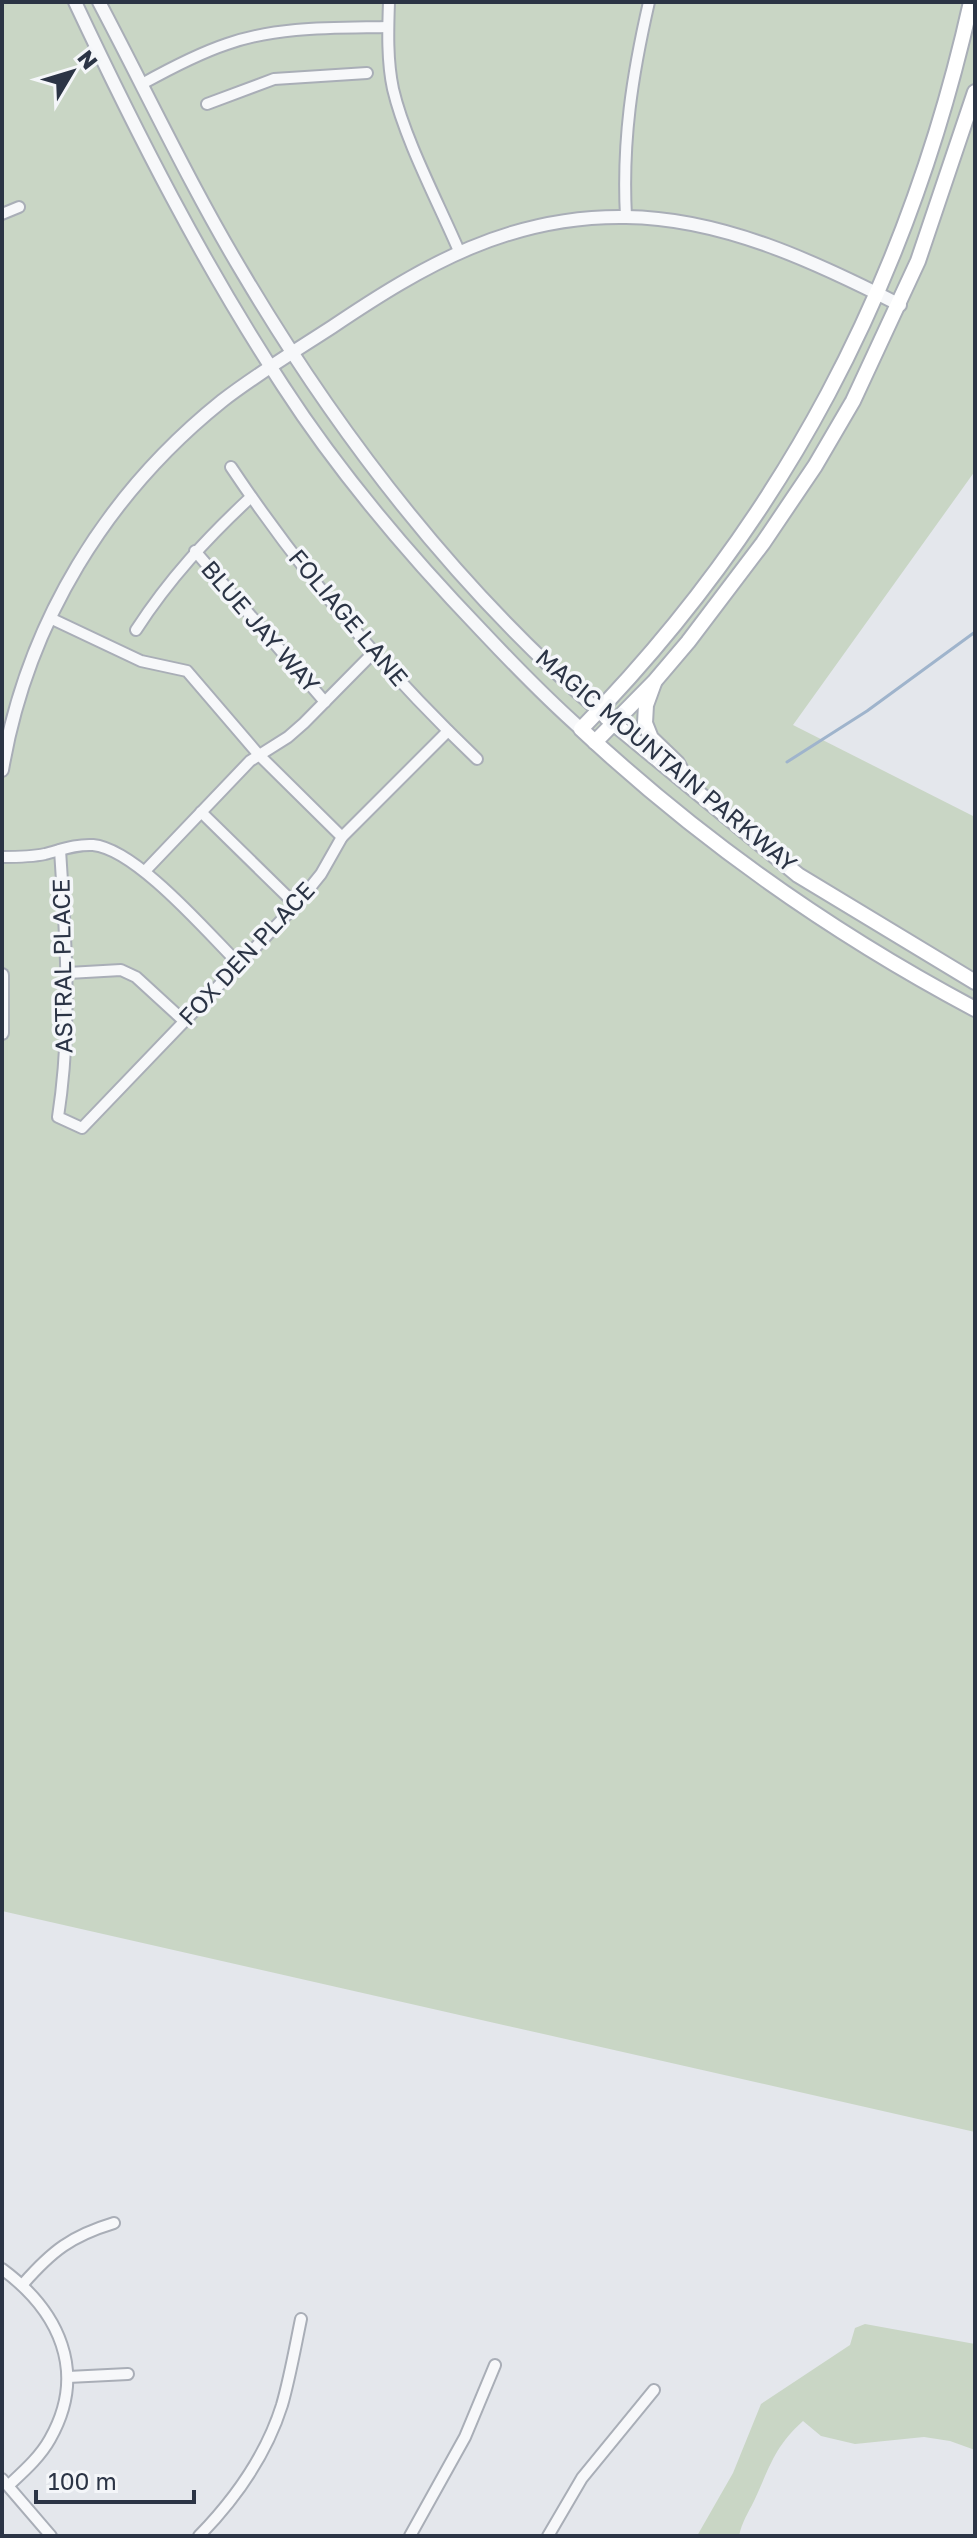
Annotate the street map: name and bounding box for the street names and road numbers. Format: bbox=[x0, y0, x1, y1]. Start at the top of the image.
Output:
street label: FOLIAGE LANE bbox=[284, 543, 415, 691]
street label: BLUE JAY WAY bbox=[196, 554, 327, 698]
street label: MAGIC MOUNTAIN PARKWAY bbox=[531, 642, 804, 878]
street label: FOX DEN PLACE bbox=[172, 875, 320, 1031]
street label: ASTRAL PLACE bbox=[45, 878, 78, 1054]

